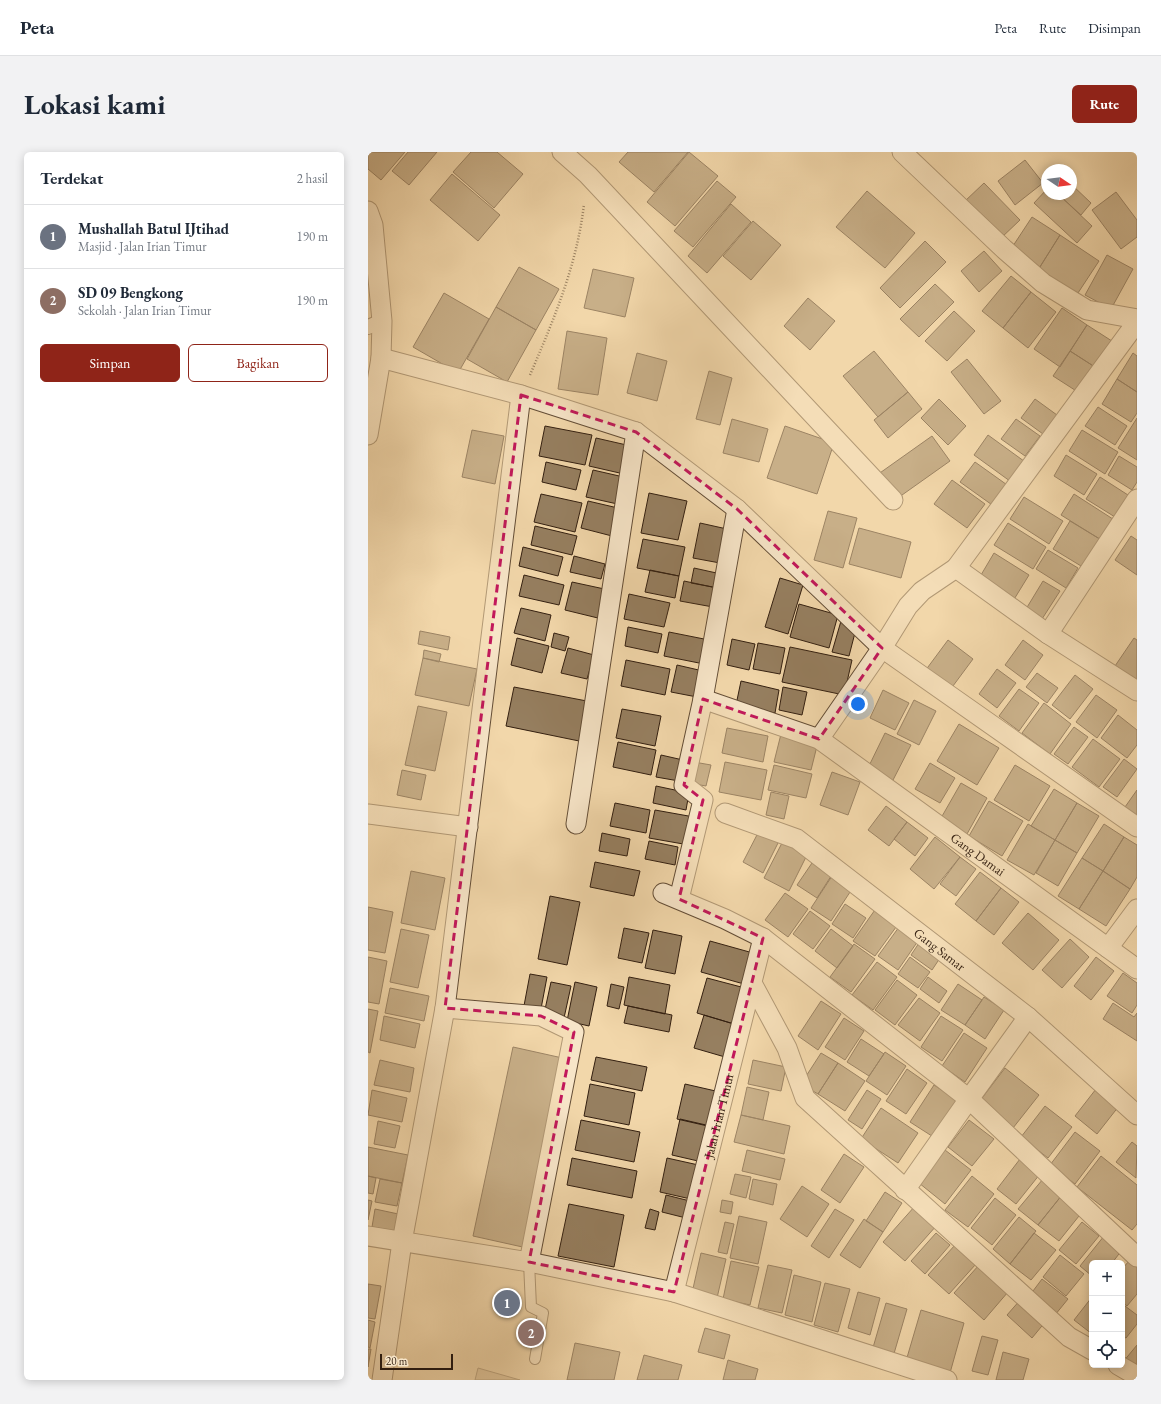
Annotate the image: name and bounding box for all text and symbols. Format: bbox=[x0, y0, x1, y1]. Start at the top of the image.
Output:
text: Peta bbox=[20, 15, 54, 40]
text: Peta bbox=[995, 19, 1017, 37]
text: Rute bbox=[1039, 19, 1066, 37]
text: Disimpan bbox=[1088, 19, 1141, 37]
button: Rute bbox=[1072, 85, 1137, 123]
text: Lokasi kami bbox=[24, 86, 165, 122]
north arrow bbox=[1041, 164, 1077, 200]
text: Terdekat bbox=[40, 167, 103, 189]
text: 2 hasil bbox=[297, 170, 328, 187]
text: Mushallah Batul IJtihad bbox=[78, 219, 229, 238]
text: 1 bbox=[50, 228, 56, 245]
text: 190 m bbox=[297, 228, 328, 245]
text: Masjid · Jalan Irian Timur bbox=[78, 238, 207, 255]
text: SD 09 Bengkong bbox=[78, 283, 183, 302]
text: 2 bbox=[50, 292, 56, 309]
text: 190 m bbox=[297, 292, 328, 309]
text: Sekolah · Jalan Irian Timur bbox=[78, 302, 211, 319]
button: Simpan bbox=[40, 344, 180, 382]
button: Bagikan bbox=[188, 344, 328, 382]
your location bbox=[848, 694, 868, 714]
street label: Gang Damai bbox=[947, 829, 1008, 880]
street label: Gang Samar bbox=[910, 924, 969, 975]
street label: Jalan Irian Timur bbox=[700, 1071, 738, 1161]
map controls bbox=[1089, 1260, 1125, 1368]
button: + bbox=[1089, 1260, 1125, 1296]
pin: 1 bbox=[494, 1288, 520, 1318]
button: − bbox=[1089, 1296, 1125, 1332]
pin: 2 bbox=[518, 1318, 544, 1348]
button: locate bbox=[1089, 1332, 1125, 1368]
scale bar bbox=[380, 1352, 453, 1371]
text: 20 m bbox=[386, 1354, 407, 1368]

